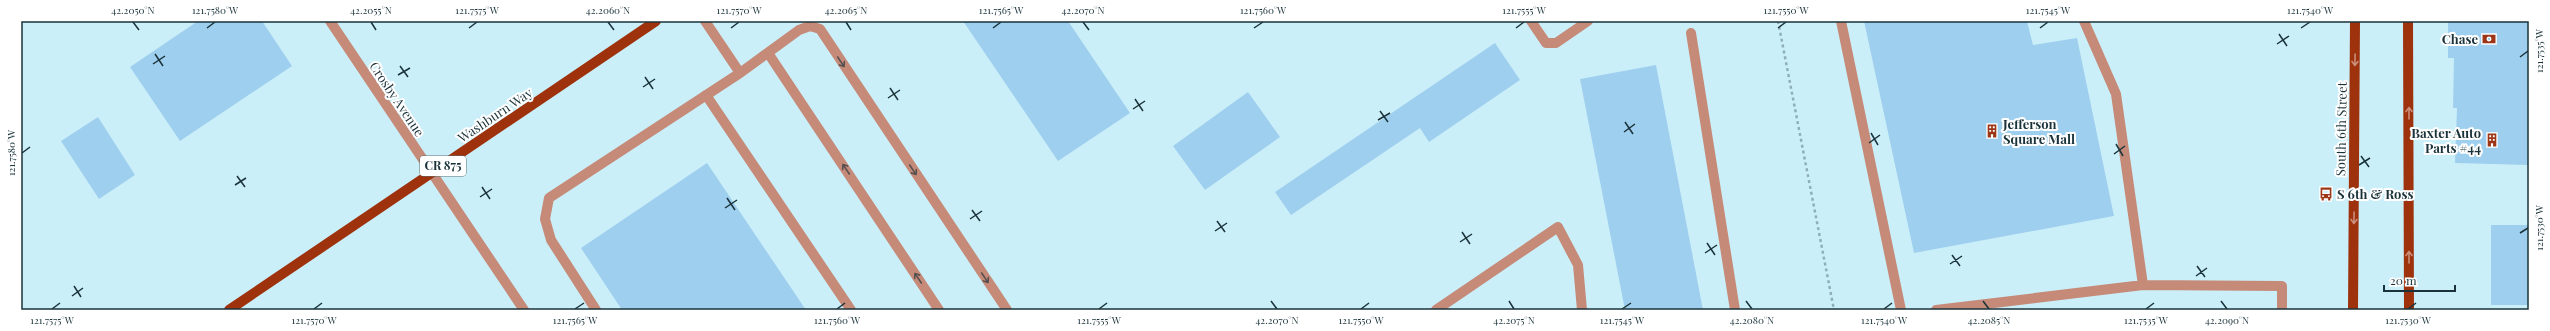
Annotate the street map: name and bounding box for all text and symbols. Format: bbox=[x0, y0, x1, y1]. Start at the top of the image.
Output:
text: 42.2050°N bbox=[111, 3, 155, 17]
text: 121.7580°W bbox=[192, 3, 239, 17]
text: 42.2055°N bbox=[350, 3, 392, 17]
text: 121.7575°W bbox=[455, 3, 500, 17]
text: 42.2060°N bbox=[586, 3, 630, 17]
text: 121.7570°W bbox=[716, 3, 762, 17]
text: 42.2065°N bbox=[825, 3, 867, 17]
text: 121.7565°W bbox=[979, 3, 1024, 17]
text: 42.2070°N bbox=[1061, 3, 1105, 17]
text: 121.7560°W bbox=[1240, 3, 1287, 17]
text: 121.7555°W bbox=[1502, 3, 1547, 17]
text: 121.7550°W bbox=[1763, 3, 1810, 17]
text: 121.7545°W bbox=[2026, 3, 2071, 17]
text: 121.7540°W bbox=[2287, 3, 2334, 17]
text: 121.7535°W bbox=[2532, 28, 2546, 73]
place label: Chase bbox=[2442, 30, 2478, 47]
bank icon: Chase bbox=[2481, 31, 2497, 47]
one-way arrow bbox=[2351, 53, 2359, 66]
one-way arrow bbox=[837, 56, 845, 67]
street label: Crosby Avenue bbox=[366, 58, 429, 140]
street label: South 6th Street bbox=[2331, 81, 2350, 176]
street label: Washburn Way bbox=[453, 83, 536, 146]
one-way arrow bbox=[2405, 107, 2413, 120]
place label: Jefferson Square Mall bbox=[2002, 115, 2075, 147]
building icon: Jefferson Square Mall bbox=[1984, 123, 2000, 139]
place label: Baxter Auto Parts #44 bbox=[2411, 124, 2481, 156]
text: 121.7580°W bbox=[4, 129, 18, 176]
building icon: Baxter Auto Parts #44 bbox=[2484, 132, 2500, 148]
road number: CR 875 bbox=[420, 156, 466, 176]
one-way arrow bbox=[842, 164, 850, 175]
one-way arrow bbox=[909, 164, 917, 175]
place label: S 6th & Ross bbox=[2337, 185, 2413, 202]
bus stop icon: S 6th & Ross bbox=[2318, 186, 2334, 202]
text: 121.7530°W bbox=[2532, 204, 2546, 251]
one-way arrow bbox=[2350, 211, 2357, 224]
one-way arrow bbox=[2405, 251, 2413, 264]
scale bar bbox=[2384, 267, 2455, 293]
one-way arrow bbox=[914, 272, 922, 283]
one-way arrow bbox=[982, 272, 990, 284]
text: 20 m bbox=[2390, 272, 2417, 288]
text: 121.7575°W bbox=[30, 313, 75, 327]
text: 121.7570°W bbox=[291, 313, 337, 327]
text: 121.7565°W bbox=[553, 313, 598, 327]
text: 121.7560°W bbox=[814, 313, 861, 327]
text: 121.7555°W bbox=[1077, 313, 1122, 327]
text: 42.2070°N bbox=[1255, 313, 1299, 327]
text: 121.7550°W bbox=[1338, 313, 1385, 327]
text: 42.2075°N bbox=[1493, 313, 1535, 327]
text: 121.7545°W bbox=[1600, 313, 1645, 327]
text: 42.2080°N bbox=[1730, 313, 1774, 327]
text: 121.7540°W bbox=[1861, 313, 1908, 327]
text: 42.2085°N bbox=[1968, 313, 2010, 327]
text: 121.7535°W bbox=[2124, 313, 2169, 327]
text: 42.2090°N bbox=[2205, 313, 2249, 327]
text: 121.7530°W bbox=[2385, 313, 2432, 327]

